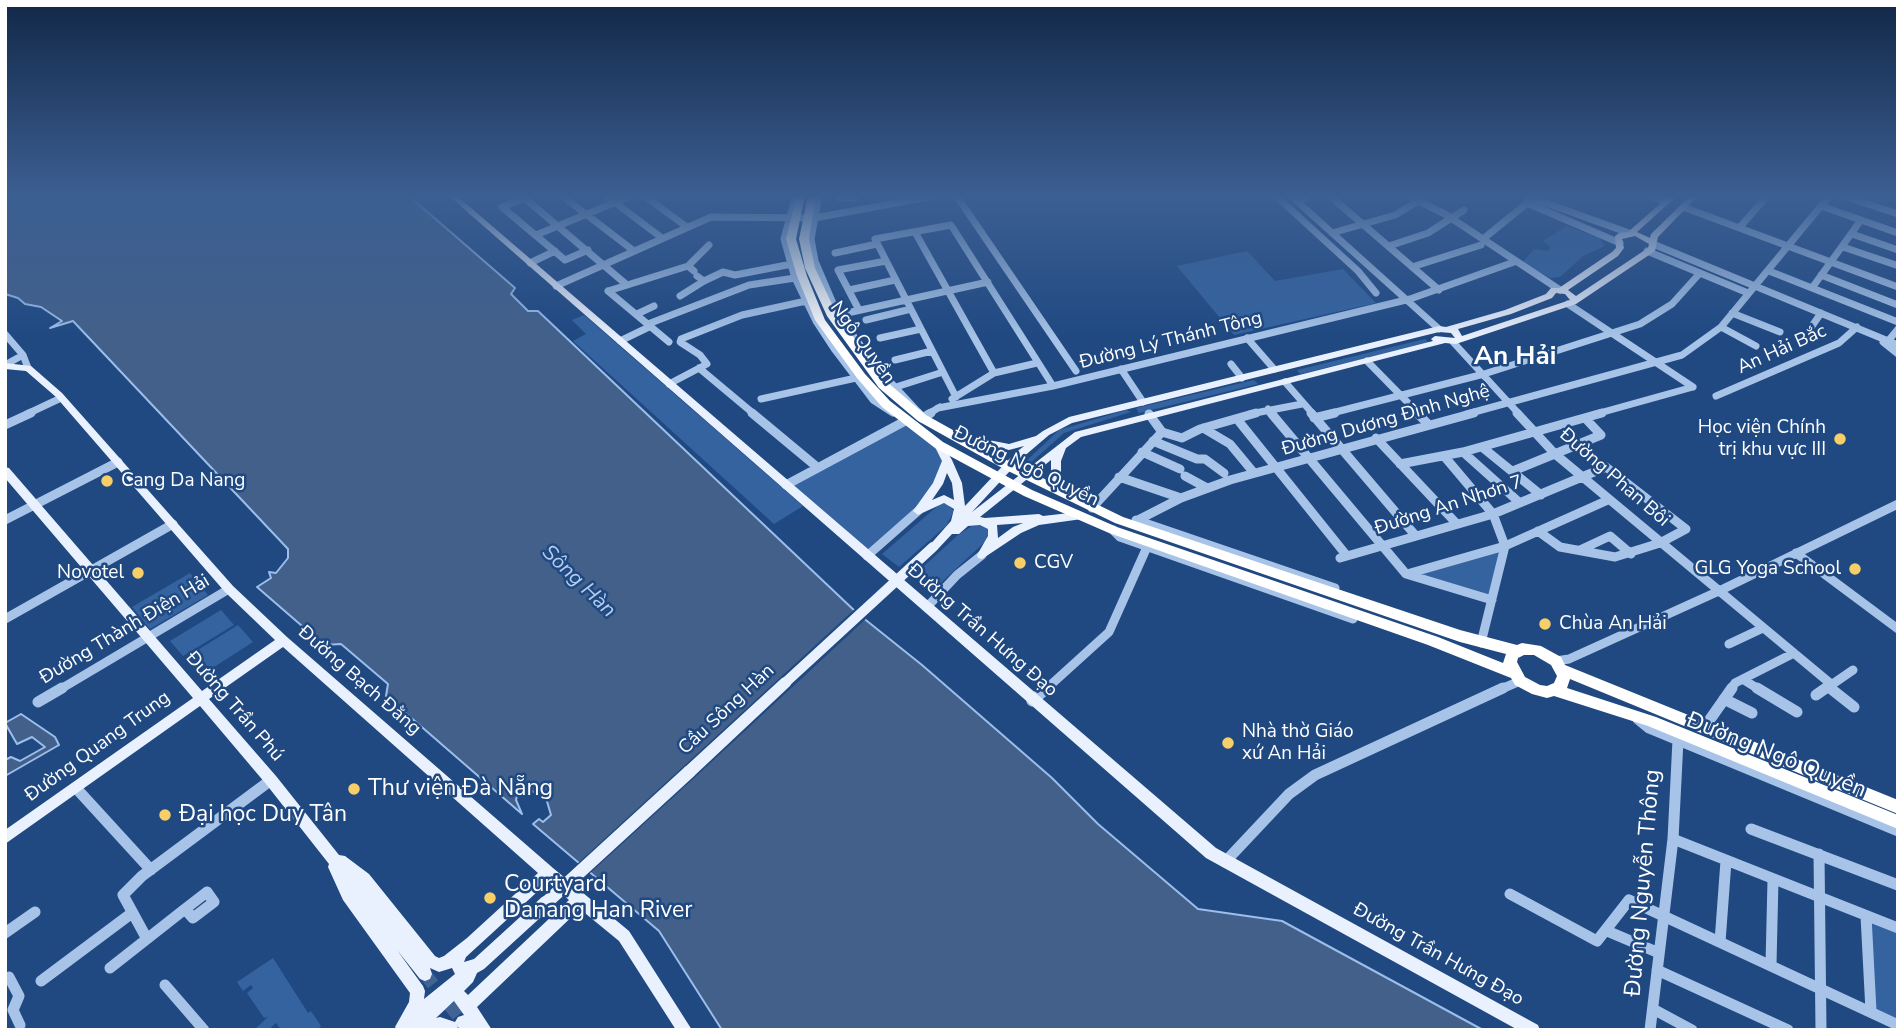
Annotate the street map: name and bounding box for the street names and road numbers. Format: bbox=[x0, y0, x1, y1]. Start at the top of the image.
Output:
street label: Ngô Quyền bbox=[824, 297, 900, 389]
street label: Đường Lý Thánh Tông bbox=[1077, 307, 1265, 375]
street label: An Hải Bắc bbox=[1734, 320, 1830, 380]
street label: Đường Dương Đình Nghệ bbox=[1279, 380, 1493, 462]
street label: Đường Ngô Quyền bbox=[950, 422, 1102, 512]
street label: Đường Phan Bôi bbox=[1554, 424, 1674, 532]
street label: Đường An Nhơn 7 bbox=[1372, 471, 1526, 541]
street label: Đường Trần Hưng Đạo bbox=[902, 560, 1062, 702]
street label: Đường Thành Điện Hải bbox=[36, 570, 214, 690]
street label: Đường Bạch Đằng bbox=[293, 621, 425, 741]
street label: Đường Trần Phú bbox=[180, 647, 288, 767]
street label: Cầu Sông Hàn bbox=[674, 660, 780, 760]
street label: Đường Quang Trung bbox=[21, 687, 175, 807]
street label: Đường Ngô Quyền bbox=[1682, 707, 1870, 805]
street label: Đường Nguyễn Thông bbox=[1620, 768, 1668, 998]
street label: Đường Trần Hưng Đạo bbox=[1349, 899, 1527, 1011]

